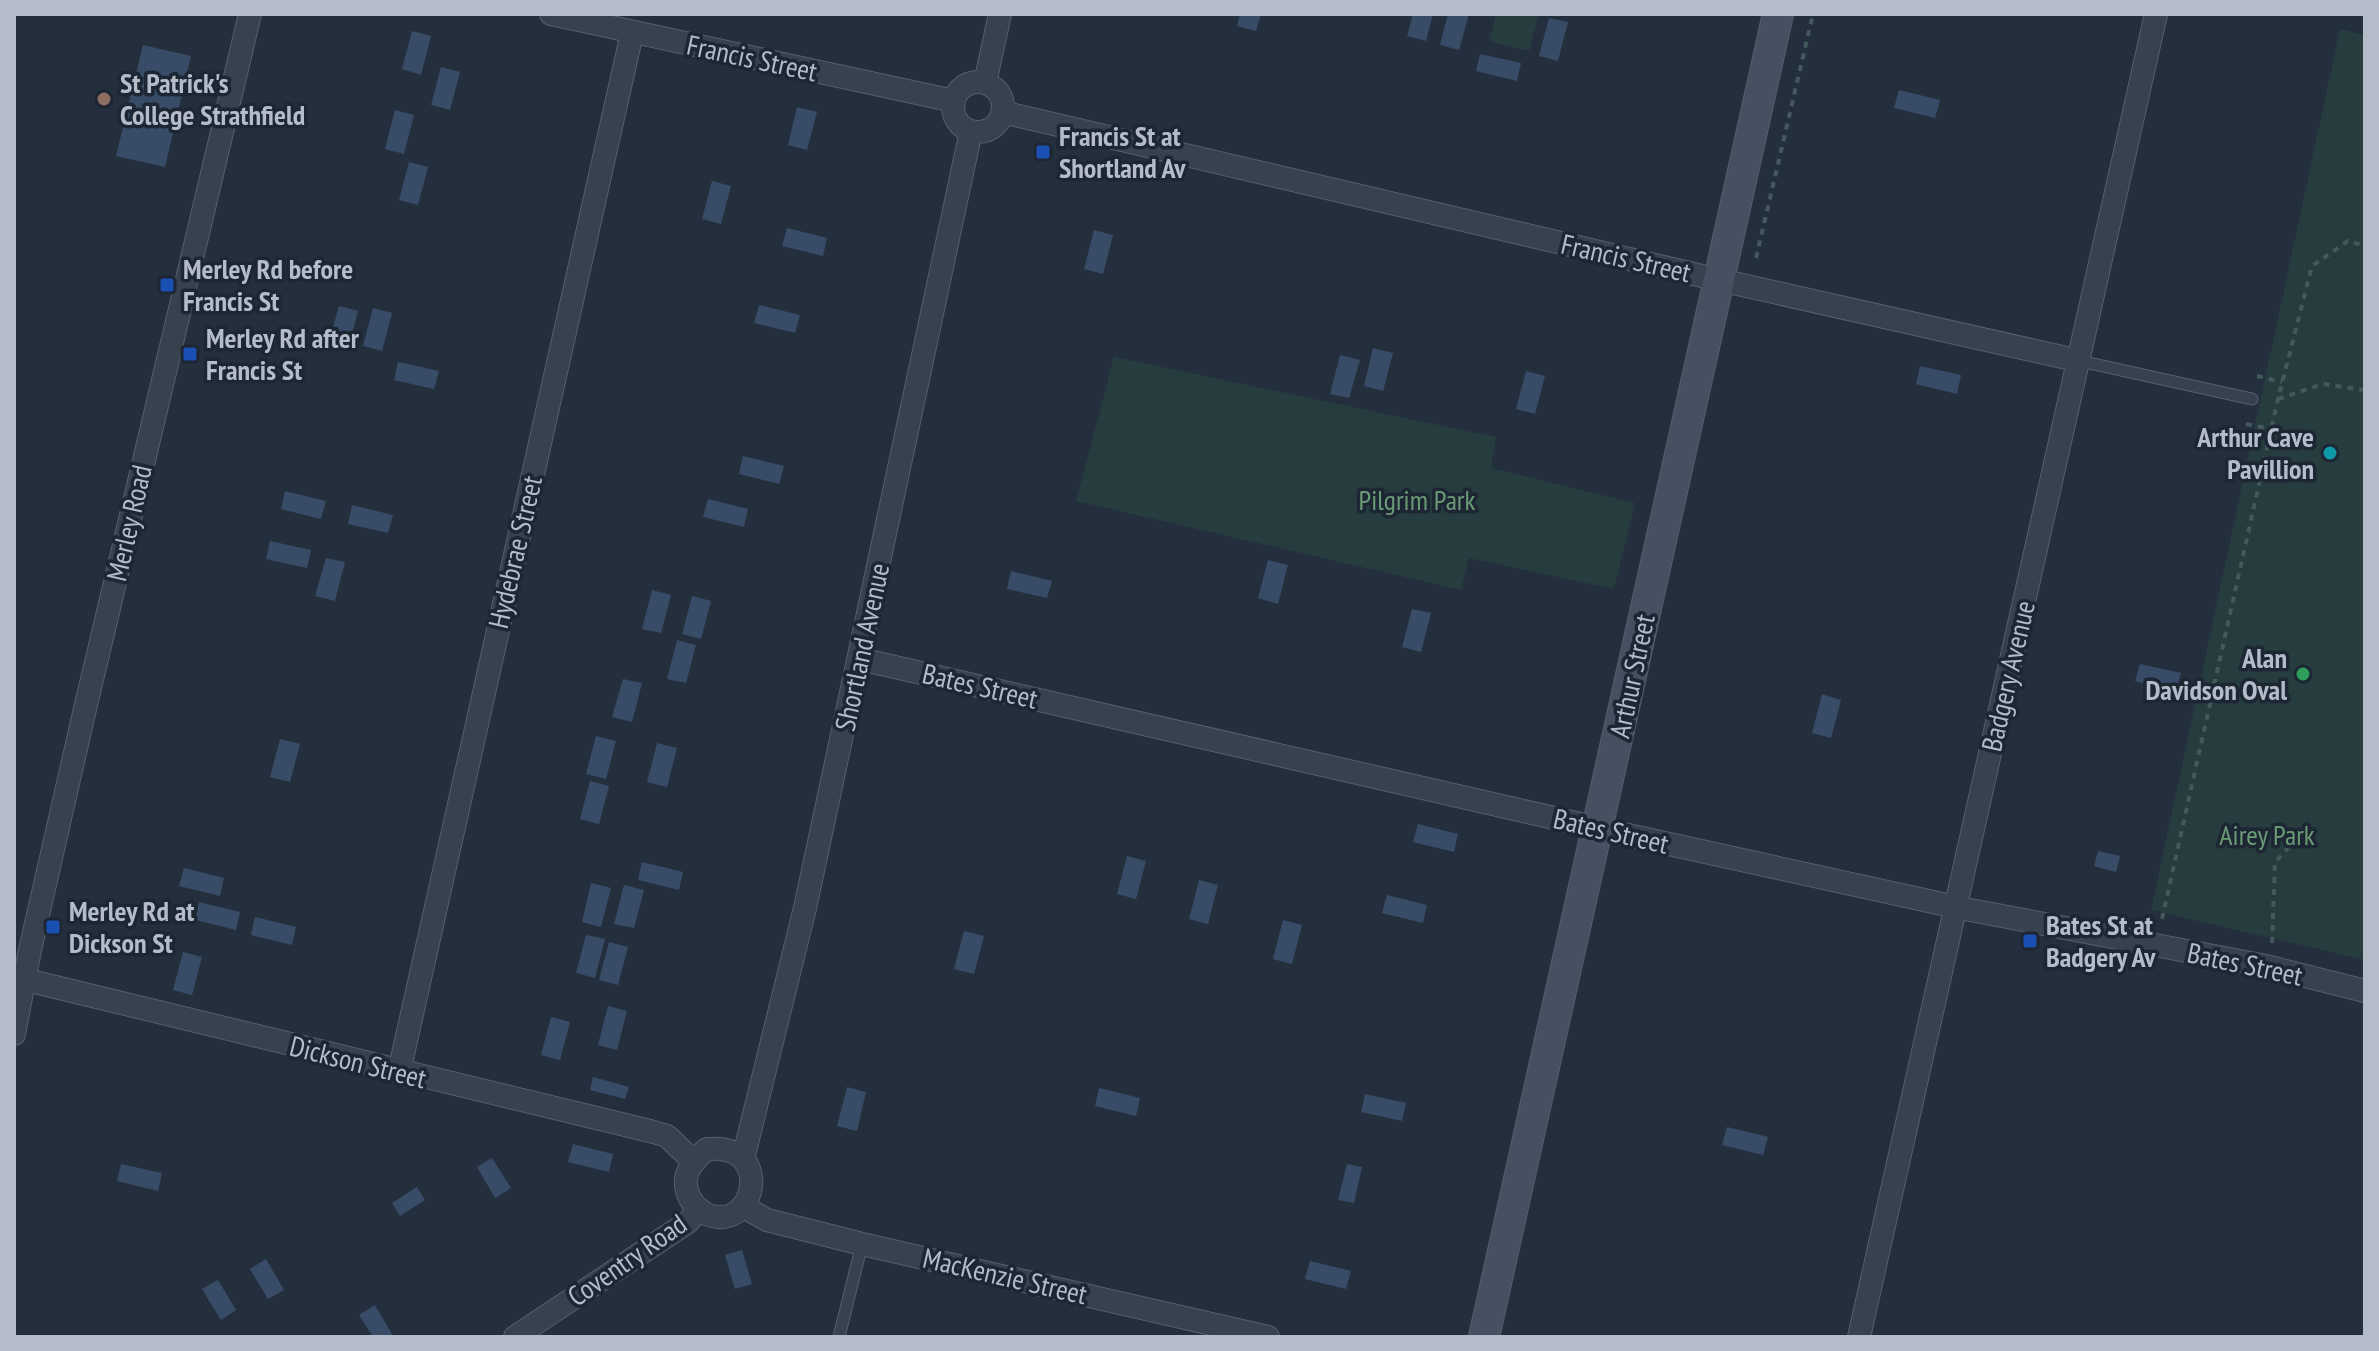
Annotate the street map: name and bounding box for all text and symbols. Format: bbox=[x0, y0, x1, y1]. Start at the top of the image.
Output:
street label: Francis Street bbox=[684, 26, 821, 89]
place label: St Patrick's College Strathfield bbox=[120, 64, 305, 133]
marker: St Patrick's College Strathfield bbox=[95, 90, 113, 108]
place label: Francis St at Shortland Av bbox=[1059, 117, 1186, 186]
marker: Francis St at Shortland Av bbox=[1034, 143, 1052, 161]
street label: Francis Street bbox=[1558, 225, 1695, 290]
place label: Merley Rd before Francis St bbox=[183, 250, 353, 319]
marker: Merley Rd before Francis St bbox=[158, 276, 176, 294]
place label: Merley Rd after Francis St bbox=[206, 319, 360, 388]
marker: Merley Rd after Francis St bbox=[181, 345, 199, 363]
place label: Arthur Cave Pavillion bbox=[2196, 418, 2314, 487]
marker: Arthur Cave Pavillion bbox=[2321, 444, 2339, 462]
street label: Merley Road bbox=[97, 461, 160, 585]
street label: Hydebrae Street bbox=[479, 472, 550, 632]
park label: Pilgrim Park bbox=[1359, 481, 1476, 518]
street label: Shortland Avenue bbox=[826, 560, 897, 734]
street label: Badgery Avenue bbox=[1972, 597, 2043, 755]
street label: Arthur Street bbox=[1600, 610, 1663, 741]
place label: Alan Davidson Oval bbox=[2145, 639, 2287, 708]
street label: Bates Street bbox=[919, 654, 1041, 717]
marker: Alan Davidson Oval bbox=[2294, 665, 2312, 683]
street label: Bates Street bbox=[1550, 799, 1672, 862]
park label: Airey Park bbox=[2219, 816, 2315, 853]
place label: Merley Rd at Dickson St bbox=[69, 892, 194, 961]
place label: Bates St at Badgery Av bbox=[2046, 906, 2156, 975]
marker: Merley Rd at Dickson St bbox=[44, 918, 62, 936]
marker: Bates St at Badgery Av bbox=[2021, 932, 2039, 950]
street label: Bates Street bbox=[2184, 933, 2306, 994]
street label: Dickson Street bbox=[286, 1027, 430, 1096]
street label: Coventry Road bbox=[560, 1205, 694, 1314]
street label: MacKenzie Street bbox=[919, 1239, 1091, 1312]

